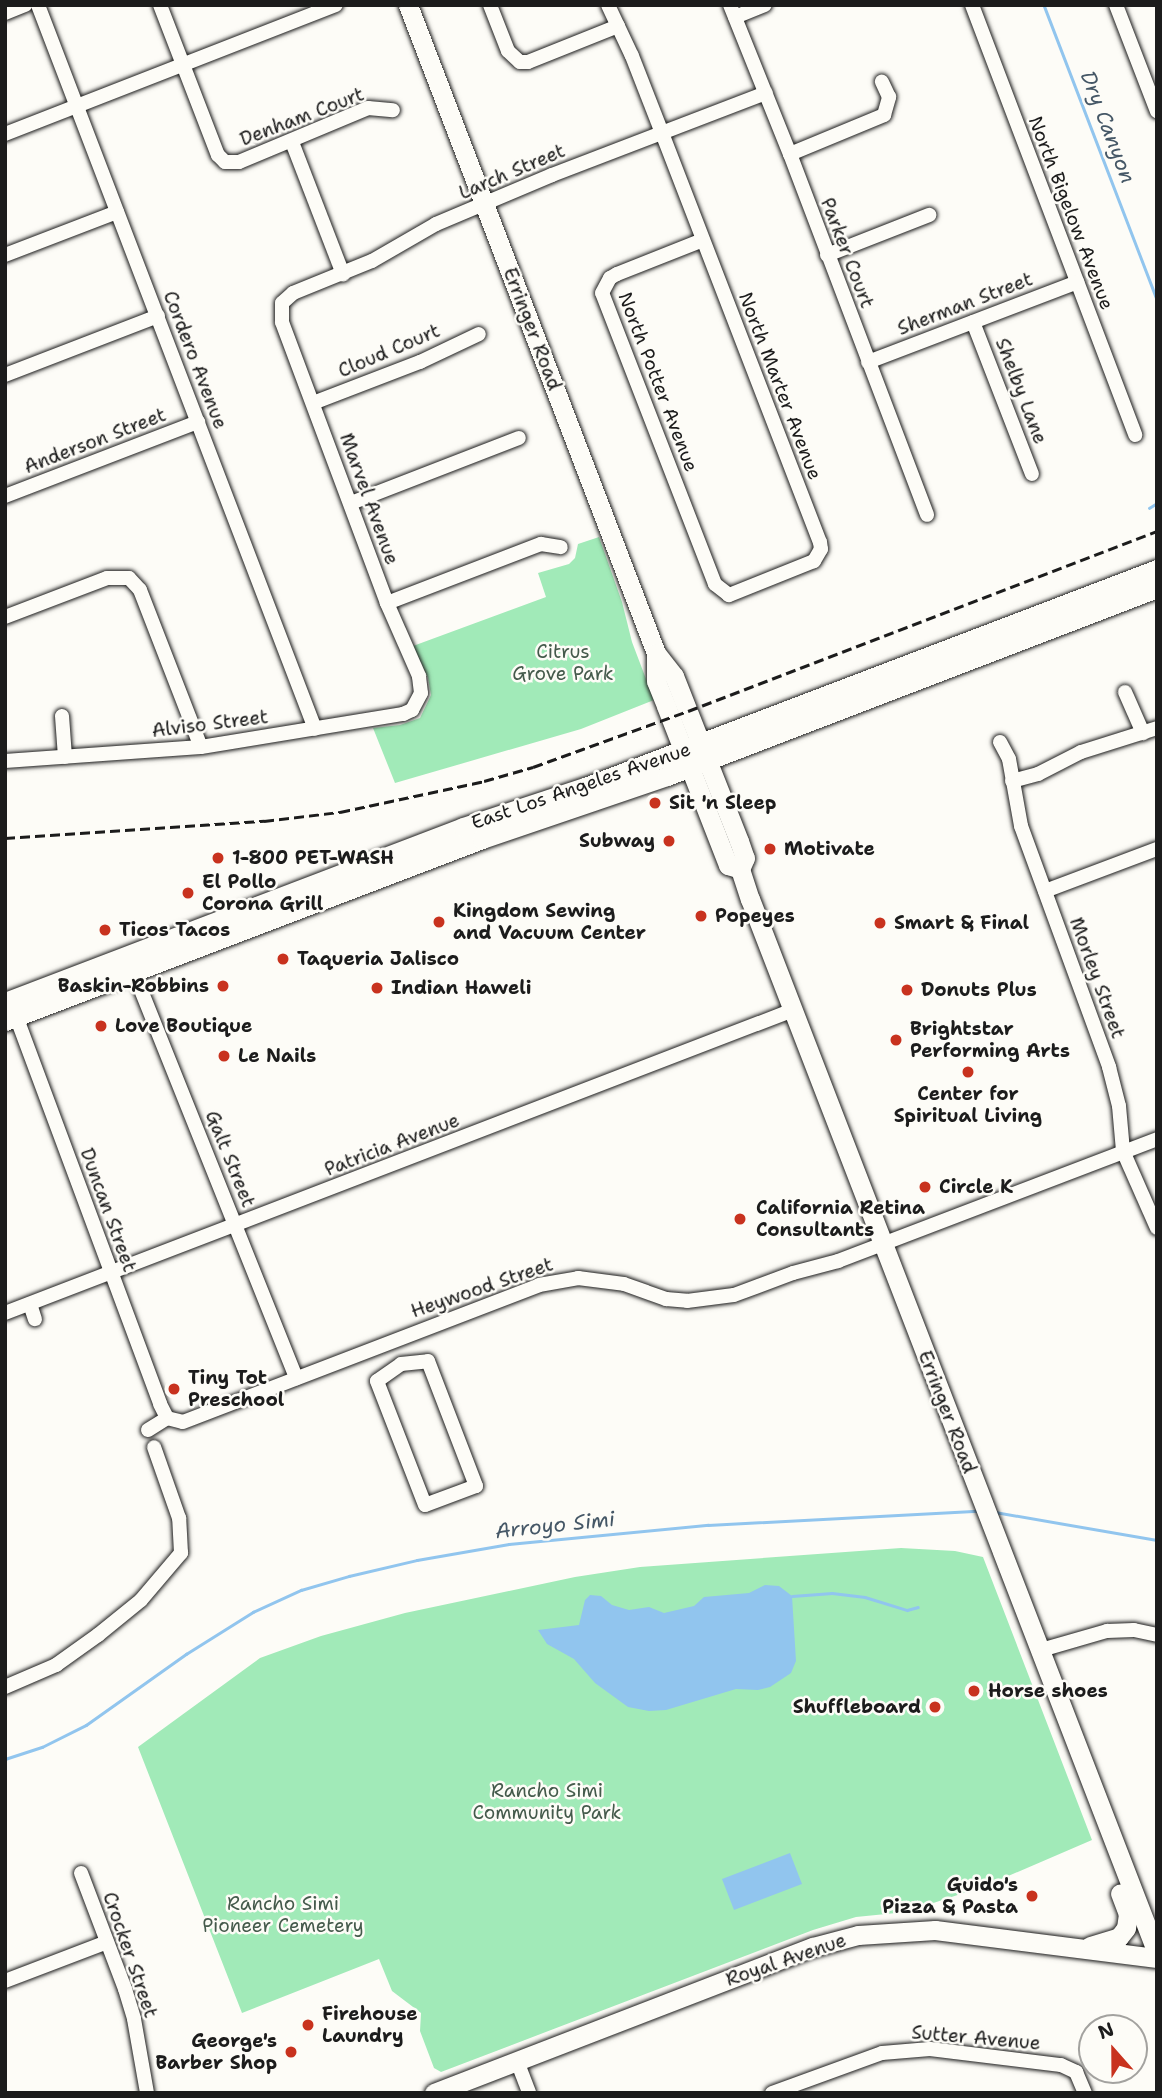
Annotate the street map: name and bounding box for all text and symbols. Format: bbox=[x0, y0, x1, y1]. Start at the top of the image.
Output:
water label: Dry Canyon bbox=[1075, 67, 1141, 187]
street label: Denham Court bbox=[237, 83, 367, 151]
street label: North Bigelow Avenue bbox=[1024, 113, 1118, 313]
street label: Larch Street bbox=[455, 139, 569, 205]
street label: Parker Court bbox=[816, 195, 878, 311]
street label: Erringer Road bbox=[498, 264, 566, 394]
street label: Sherman Street bbox=[894, 268, 1036, 340]
street label: Cordero Avenue bbox=[158, 288, 232, 432]
street label: North Potter Avenue bbox=[613, 289, 703, 475]
street label: North Marter Avenue bbox=[734, 289, 826, 483]
street label: Cloud Court bbox=[335, 319, 443, 383]
street label: Shelby Lane bbox=[990, 335, 1052, 447]
street label: Anderson Street bbox=[21, 403, 169, 479]
street label: Marvel Avenue bbox=[335, 430, 403, 568]
park label: Citrus Grove Park bbox=[512, 641, 614, 685]
street label: Alviso Street bbox=[150, 706, 270, 742]
street label: East Los Angeles Avenue bbox=[468, 738, 694, 834]
place label: Sit 'n Sleep bbox=[669, 792, 776, 814]
marker: Sit 'n Sleep bbox=[647, 795, 663, 811]
place label: Subway bbox=[579, 830, 655, 852]
marker: Subway bbox=[661, 833, 677, 849]
place label: Motivate bbox=[784, 838, 875, 860]
marker: Motivate bbox=[762, 841, 778, 857]
place label: 1-800 PET-WASH bbox=[232, 847, 394, 869]
marker: 1-800 PET-WASH bbox=[210, 850, 226, 866]
place label: El Pollo Corona Grill bbox=[202, 871, 323, 915]
marker: El Pollo Corona Grill bbox=[180, 885, 196, 901]
place label: Kingdom Sewing and Vacuum Center bbox=[453, 900, 646, 944]
place label: Popeyes bbox=[715, 905, 795, 927]
marker: Popeyes bbox=[693, 908, 709, 924]
place label: Smart & Final bbox=[894, 912, 1029, 934]
marker: Kingdom Sewing and Vacuum Center bbox=[431, 914, 447, 930]
street label: Morley Street bbox=[1065, 914, 1129, 1042]
marker: Smart & Final bbox=[872, 915, 888, 931]
place label: Ticos Tacos bbox=[119, 919, 230, 941]
marker: Ticos Tacos bbox=[97, 922, 113, 938]
place label: Taqueria Jalisco bbox=[297, 948, 459, 970]
marker: Taqueria Jalisco bbox=[275, 951, 291, 967]
place label: Baskin-Robbins bbox=[58, 975, 209, 997]
place label: Indian Haweli bbox=[391, 977, 532, 999]
marker: Baskin-Robbins bbox=[215, 978, 231, 994]
place label: Donuts Plus bbox=[921, 979, 1037, 1001]
marker: Indian Haweli bbox=[369, 980, 385, 996]
marker: Donuts Plus bbox=[899, 982, 915, 998]
place label: Love Boutique bbox=[115, 1015, 252, 1037]
marker: Love Boutique bbox=[93, 1018, 109, 1034]
place label: Brightstar Performing Arts bbox=[910, 1018, 1070, 1062]
marker: Brightstar Performing Arts bbox=[888, 1032, 904, 1048]
place label: Le Nails bbox=[238, 1045, 316, 1067]
marker: Le Nails bbox=[216, 1048, 232, 1064]
marker: Center for Spiritual Living bbox=[960, 1064, 976, 1080]
place label: Center for Spiritual Living bbox=[894, 1083, 1042, 1127]
street label: Galt Street bbox=[200, 1107, 260, 1211]
street label: Patricia Avenue bbox=[321, 1109, 463, 1181]
street label: Duncan Street bbox=[75, 1145, 141, 1275]
place label: Circle K bbox=[939, 1176, 1013, 1198]
marker: Circle K bbox=[917, 1179, 933, 1195]
place label: California Retina Consultants bbox=[756, 1197, 925, 1241]
marker: California Retina Consultants bbox=[730, 1209, 750, 1229]
street label: Heywood Street bbox=[408, 1253, 556, 1323]
street label: Erringer Road bbox=[913, 1347, 981, 1477]
place label: Tiny Tot Preschool bbox=[188, 1367, 284, 1411]
marker: Tiny Tot Preschool bbox=[166, 1381, 182, 1397]
water label: Arroyo Simi bbox=[494, 1506, 616, 1544]
place label: Horse shoes bbox=[988, 1680, 1108, 1702]
marker: Horse shoes bbox=[966, 1683, 982, 1699]
place label: Shuffleboard bbox=[793, 1696, 921, 1718]
marker: Shuffleboard bbox=[927, 1699, 943, 1715]
park label: Rancho Simi Community Park bbox=[473, 1780, 621, 1824]
place label: Guido's Pizza & Pasta bbox=[882, 1874, 1018, 1918]
marker: Guido's Pizza & Pasta bbox=[1024, 1888, 1040, 1904]
street label: Crocker Street bbox=[98, 1889, 162, 2021]
park label: Rancho Simi Pioneer Cemetery bbox=[202, 1893, 364, 1937]
street label: Royal Avenue bbox=[723, 1929, 849, 1991]
place label: Firehouse Laundry bbox=[322, 2003, 418, 2047]
north arrow bbox=[1078, 2014, 1148, 2084]
text: N bbox=[1095, 2016, 1118, 2045]
marker: Firehouse Laundry bbox=[300, 2017, 316, 2033]
street label: Sutter Avenue bbox=[911, 2021, 1041, 2055]
place label: George's Barber Shop bbox=[156, 2030, 277, 2074]
marker: George's Barber Shop bbox=[283, 2044, 299, 2060]

